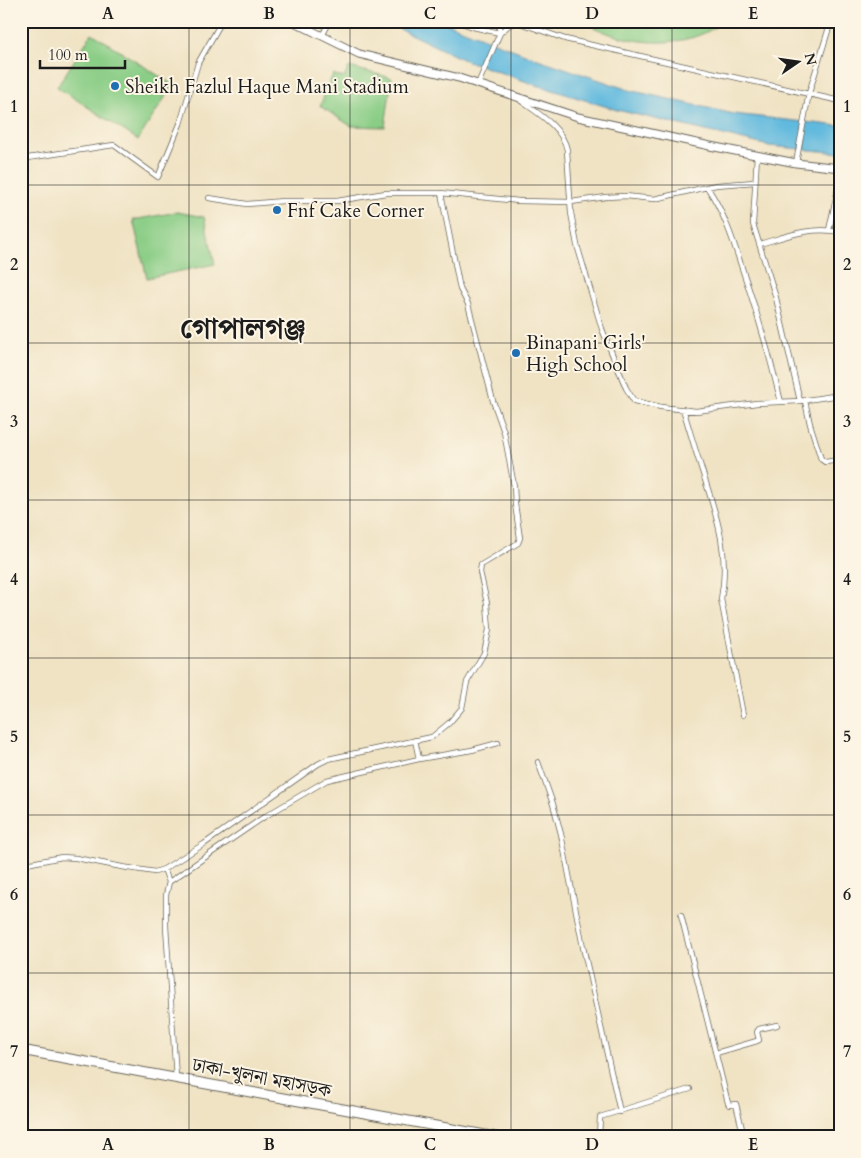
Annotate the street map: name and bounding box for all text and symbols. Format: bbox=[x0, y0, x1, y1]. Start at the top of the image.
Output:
text: A bbox=[102, 3, 114, 25]
text: B bbox=[263, 3, 275, 25]
text: C bbox=[424, 3, 436, 25]
text: D bbox=[585, 3, 599, 25]
text: E bbox=[748, 3, 758, 25]
scale bar bbox=[40, 38, 125, 70]
north arrow bbox=[774, 38, 824, 88]
text: 100 m bbox=[48, 45, 88, 65]
text: N bbox=[800, 51, 821, 67]
place label: Sheikh Fazlul Haque Mani Stadium bbox=[125, 74, 410, 100]
marker: Sheikh Fazlul Haque Mani Stadium bbox=[109, 80, 121, 92]
text: 1 bbox=[10, 96, 18, 118]
text: 1 bbox=[843, 96, 851, 118]
place label: Fnf Cake Corner bbox=[287, 198, 424, 224]
marker: Fnf Cake Corner bbox=[271, 204, 283, 216]
text: 2 bbox=[10, 254, 18, 276]
text: 2 bbox=[843, 254, 851, 276]
district label: গোপালগঞ্জ bbox=[180, 309, 306, 349]
place label: Binapani Girls' High School bbox=[526, 330, 646, 378]
marker: Binapani Girls' High School bbox=[510, 347, 522, 359]
text: 3 bbox=[10, 411, 18, 433]
text: 3 bbox=[843, 411, 851, 433]
text: 4 bbox=[10, 569, 18, 591]
text: 4 bbox=[843, 569, 851, 591]
text: 5 bbox=[10, 726, 18, 748]
text: 5 bbox=[843, 726, 851, 748]
text: 6 bbox=[10, 884, 18, 906]
text: 6 bbox=[843, 884, 851, 906]
text: 7 bbox=[10, 1041, 18, 1063]
text: 7 bbox=[843, 1041, 851, 1063]
street label: ঢাকা-খুলনা মহাসড়ক bbox=[189, 1052, 334, 1104]
text: A bbox=[102, 1134, 114, 1156]
text: B bbox=[263, 1134, 275, 1156]
text: C bbox=[424, 1134, 436, 1156]
text: D bbox=[585, 1134, 599, 1156]
text: E bbox=[748, 1134, 758, 1156]

